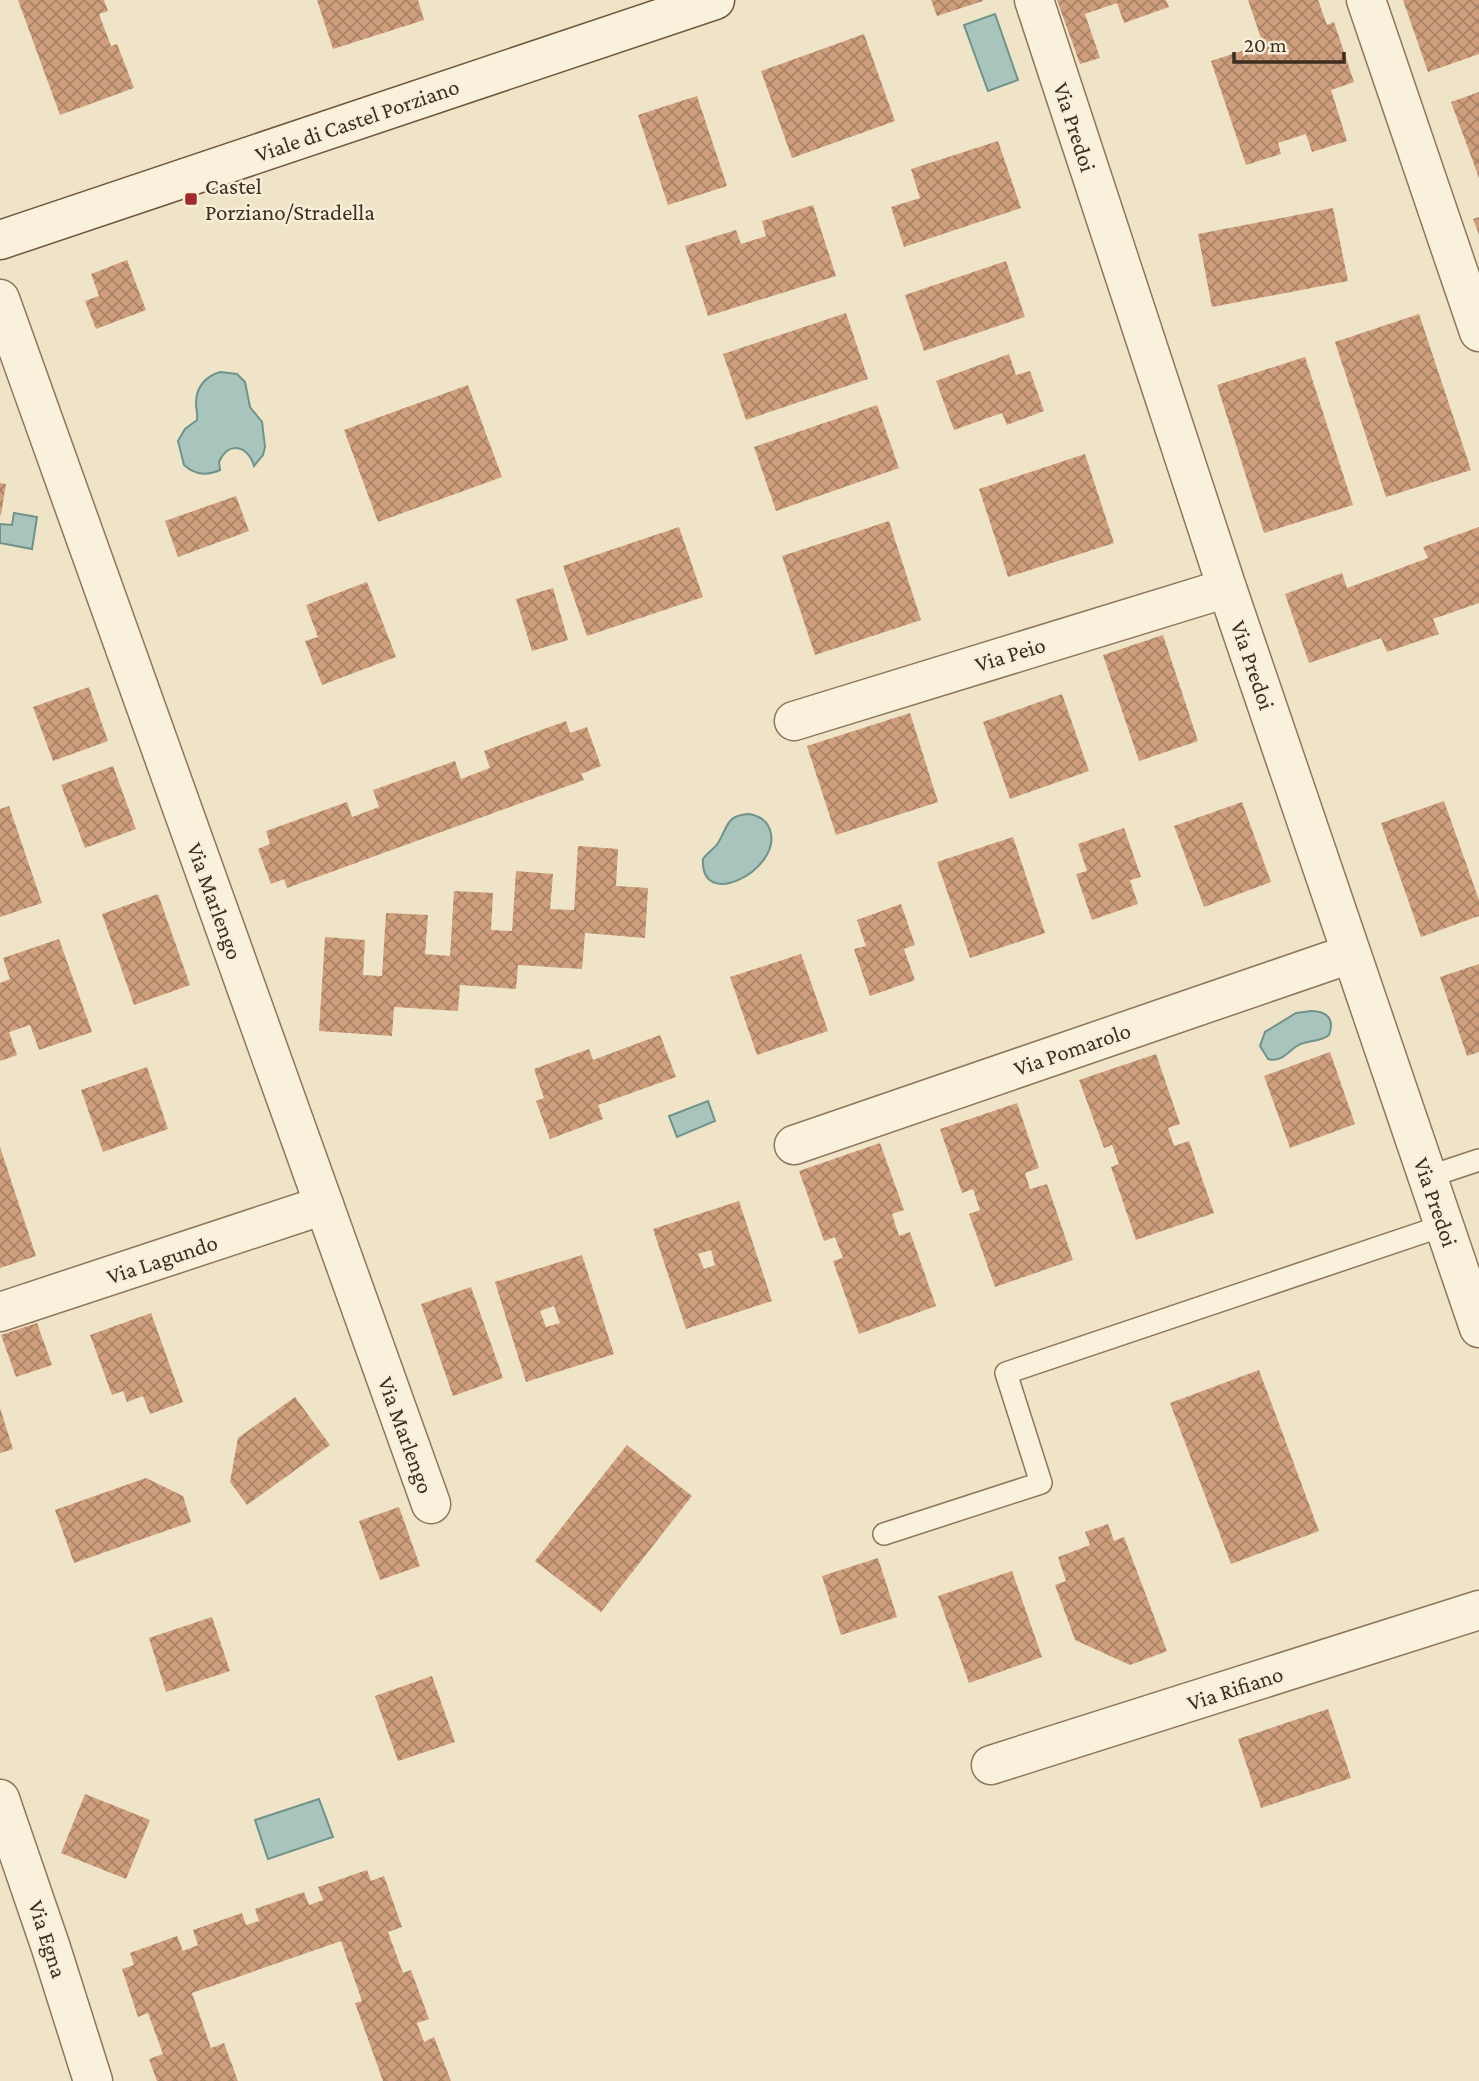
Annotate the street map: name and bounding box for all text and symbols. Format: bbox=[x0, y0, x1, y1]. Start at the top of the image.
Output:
scale bar bbox=[1234, 21, 1344, 65]
text: 20 m bbox=[1244, 33, 1287, 57]
street label: Viale di Castel Porziano bbox=[252, 73, 462, 167]
street label: Via Predoi bbox=[1048, 79, 1102, 175]
place label: Castel Porziano/Stradella bbox=[205, 173, 375, 225]
marker: Castel Porziano/Stradella bbox=[183, 191, 199, 207]
street label: Via Predoi bbox=[1226, 617, 1280, 713]
street label: Via Peio bbox=[972, 631, 1048, 677]
street label: Via Marlengo bbox=[182, 839, 248, 963]
street label: Via Pomarolo bbox=[1010, 1017, 1134, 1081]
street label: Via Predoi bbox=[1409, 1154, 1463, 1250]
street label: Via Lagundo bbox=[103, 1229, 221, 1289]
street label: Via Marlengo bbox=[373, 1373, 439, 1497]
street label: Via Rifiano bbox=[1184, 1660, 1286, 1716]
street label: Via Egna bbox=[23, 1897, 73, 1981]

